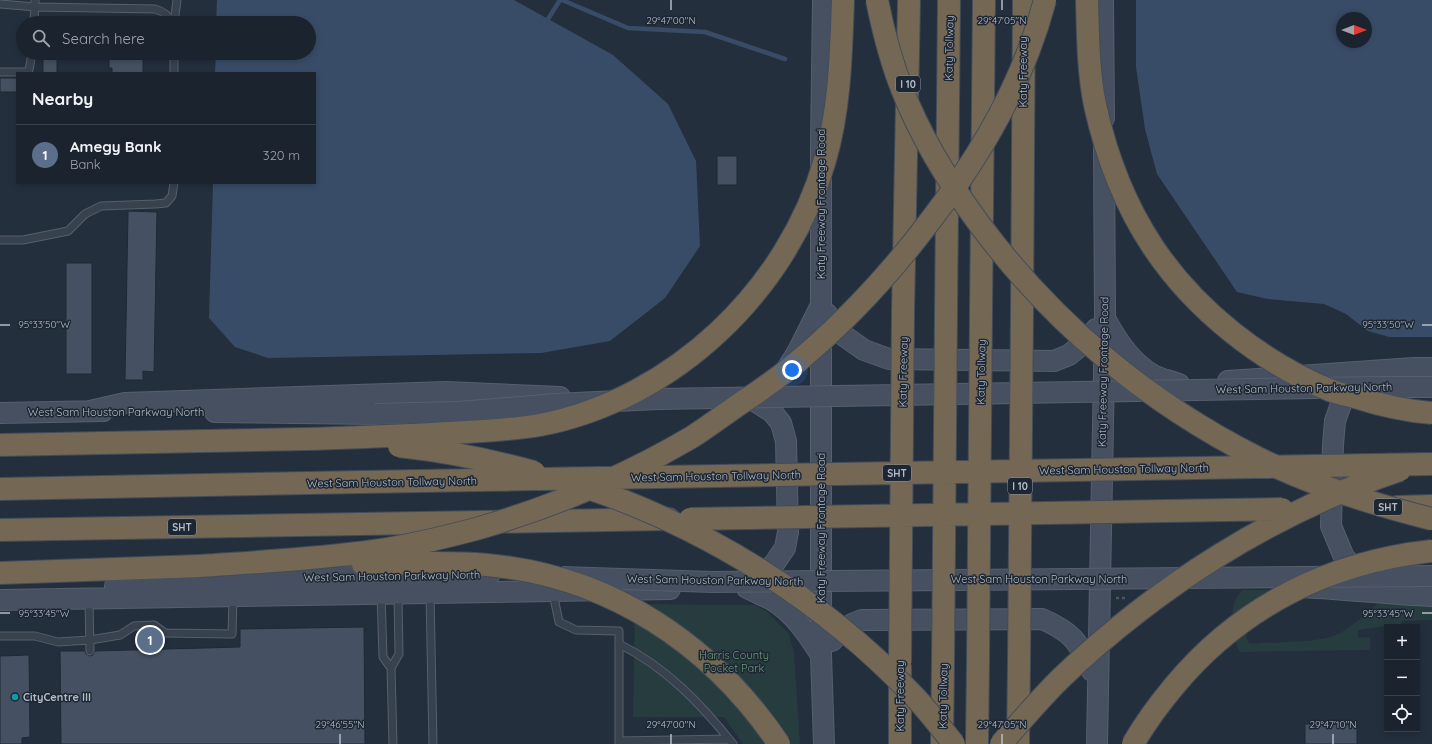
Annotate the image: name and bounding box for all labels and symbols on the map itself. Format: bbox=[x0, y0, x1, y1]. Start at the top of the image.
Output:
north arrow bbox=[1336, 12, 1372, 48]
text: 29°47'00"N bbox=[646, 14, 696, 27]
text: 29°47'05"N bbox=[978, 14, 1026, 27]
street label: Katy Tollway bbox=[941, 15, 957, 81]
street label: Katy Freeway bbox=[1016, 37, 1030, 107]
road number: I 10 bbox=[896, 76, 920, 92]
street label: Katy Freeway Frontage Road bbox=[814, 129, 828, 279]
street label: Katy Freeway Frontage Road bbox=[1095, 297, 1111, 447]
text: 95°33'50"W bbox=[18, 318, 70, 331]
text: 95°33'50"W bbox=[1362, 318, 1414, 331]
street label: Katy Freeway bbox=[895, 336, 911, 408]
street label: Katy Tollway bbox=[973, 339, 989, 405]
your location bbox=[782, 360, 802, 380]
street label: West Sam Houston Parkway North bbox=[1216, 379, 1392, 397]
street label: West Sam Houston Parkway North bbox=[28, 405, 204, 419]
street label: Katy Freeway Frontage Road bbox=[814, 453, 828, 603]
street label: West Sam Houston Tollway North bbox=[1039, 461, 1209, 477]
road number: SHT bbox=[883, 465, 911, 481]
street label: West Sam Houston Tollway North bbox=[631, 468, 801, 484]
street label: West Sam Houston Tollway North bbox=[307, 474, 477, 490]
road number: I 10 bbox=[1008, 478, 1032, 494]
road number: SHT bbox=[1374, 499, 1402, 515]
road number: SHT bbox=[168, 519, 196, 535]
street label: West Sam Houston Parkway North bbox=[304, 567, 480, 585]
street label: West Sam Houston Parkway North bbox=[627, 571, 803, 589]
street label: West Sam Houston Parkway North bbox=[951, 572, 1127, 586]
text: 95°33'45"W bbox=[18, 607, 70, 620]
text: 95°33'45"W bbox=[1362, 607, 1414, 620]
pin: 1 bbox=[137, 625, 163, 655]
park label: Harris County Pocket Park bbox=[699, 648, 769, 675]
street label: Katy Freeway bbox=[893, 661, 907, 731]
street label: Katy Tollway bbox=[935, 663, 951, 729]
place label: CityCentre III bbox=[23, 690, 91, 704]
marker: CityCentre III bbox=[10, 692, 20, 702]
text: 29°46'55"N bbox=[315, 718, 365, 731]
text: 29°47'00"N bbox=[646, 718, 696, 731]
text: 29°47'05"N bbox=[978, 718, 1026, 731]
text: 29°47'10"N bbox=[1309, 718, 1357, 731]

